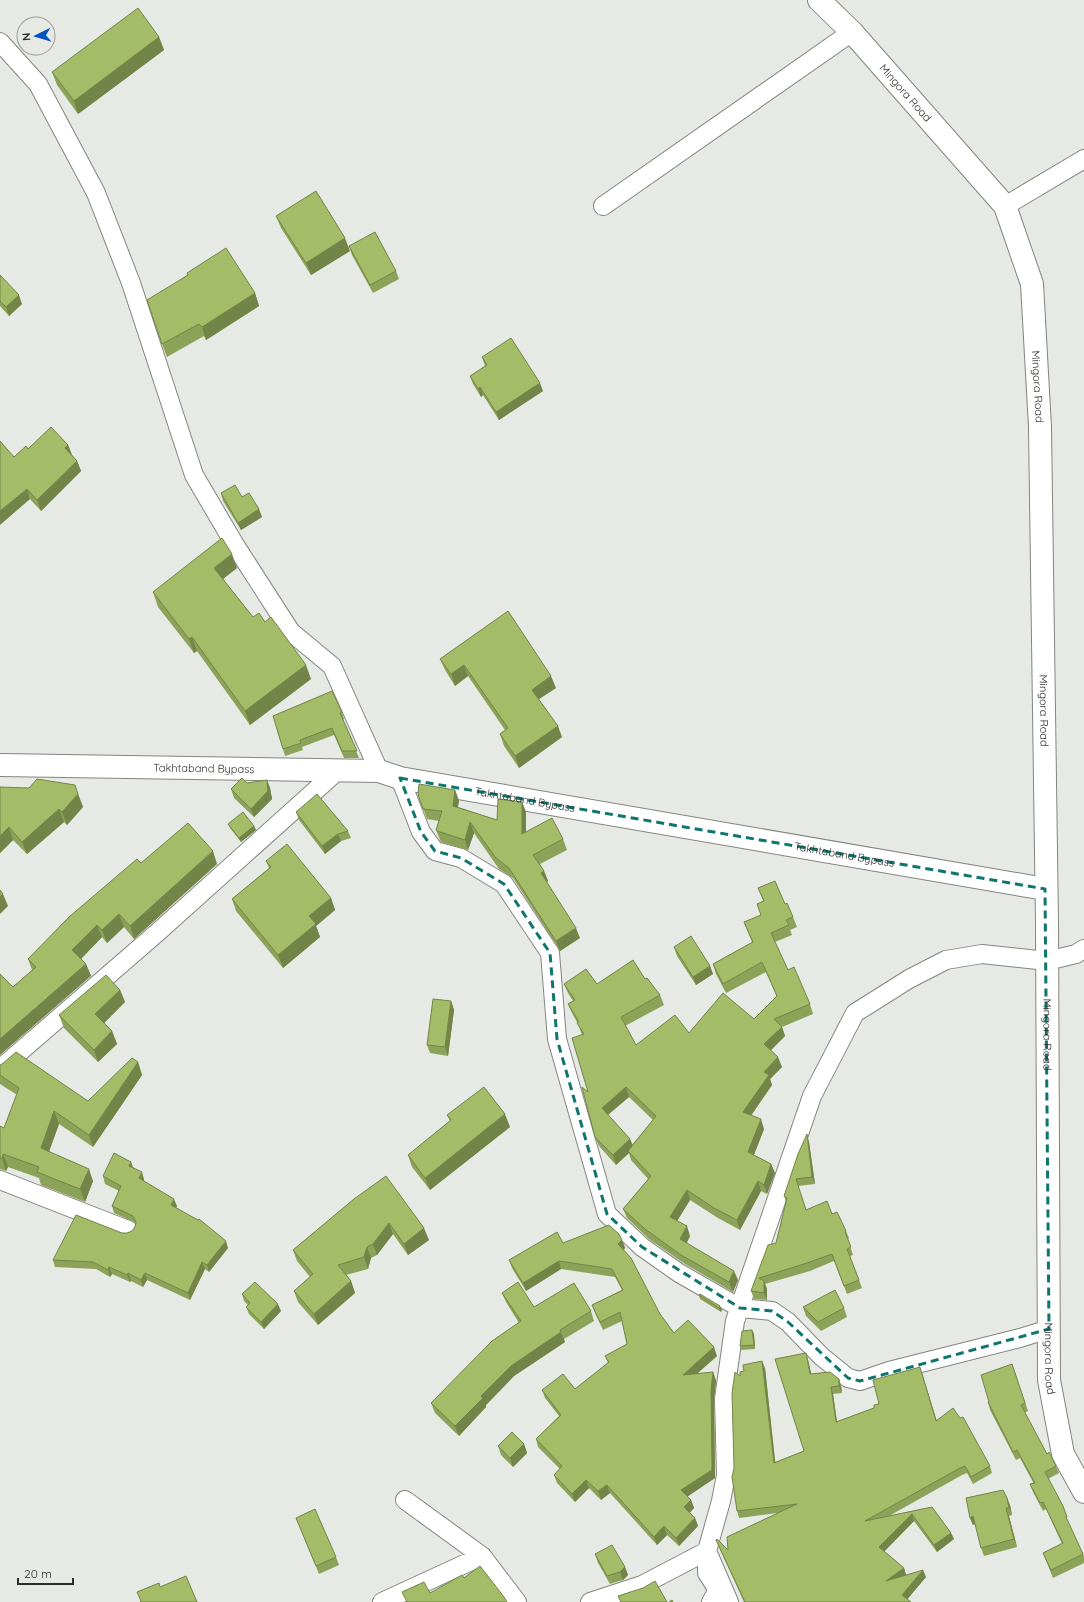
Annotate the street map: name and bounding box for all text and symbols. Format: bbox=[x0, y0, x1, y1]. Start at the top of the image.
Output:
north arrow bbox=[16, 16, 56, 56]
text: N bbox=[19, 32, 33, 42]
street label: Mingora Road bbox=[876, 61, 935, 125]
street label: Mingora Road bbox=[1029, 350, 1047, 423]
street label: Mingora Road bbox=[1036, 674, 1052, 747]
street label: Takhtaband Bypass bbox=[153, 760, 255, 776]
street label: Takhtaband Bypass bbox=[474, 784, 576, 815]
street label: Takhtaband Bypass bbox=[793, 839, 895, 870]
street label: Mingora Road bbox=[1040, 998, 1055, 1071]
street label: Mingora Road bbox=[1042, 1322, 1059, 1396]
scale bar bbox=[18, 1560, 73, 1586]
text: 20 m bbox=[24, 1566, 52, 1581]

